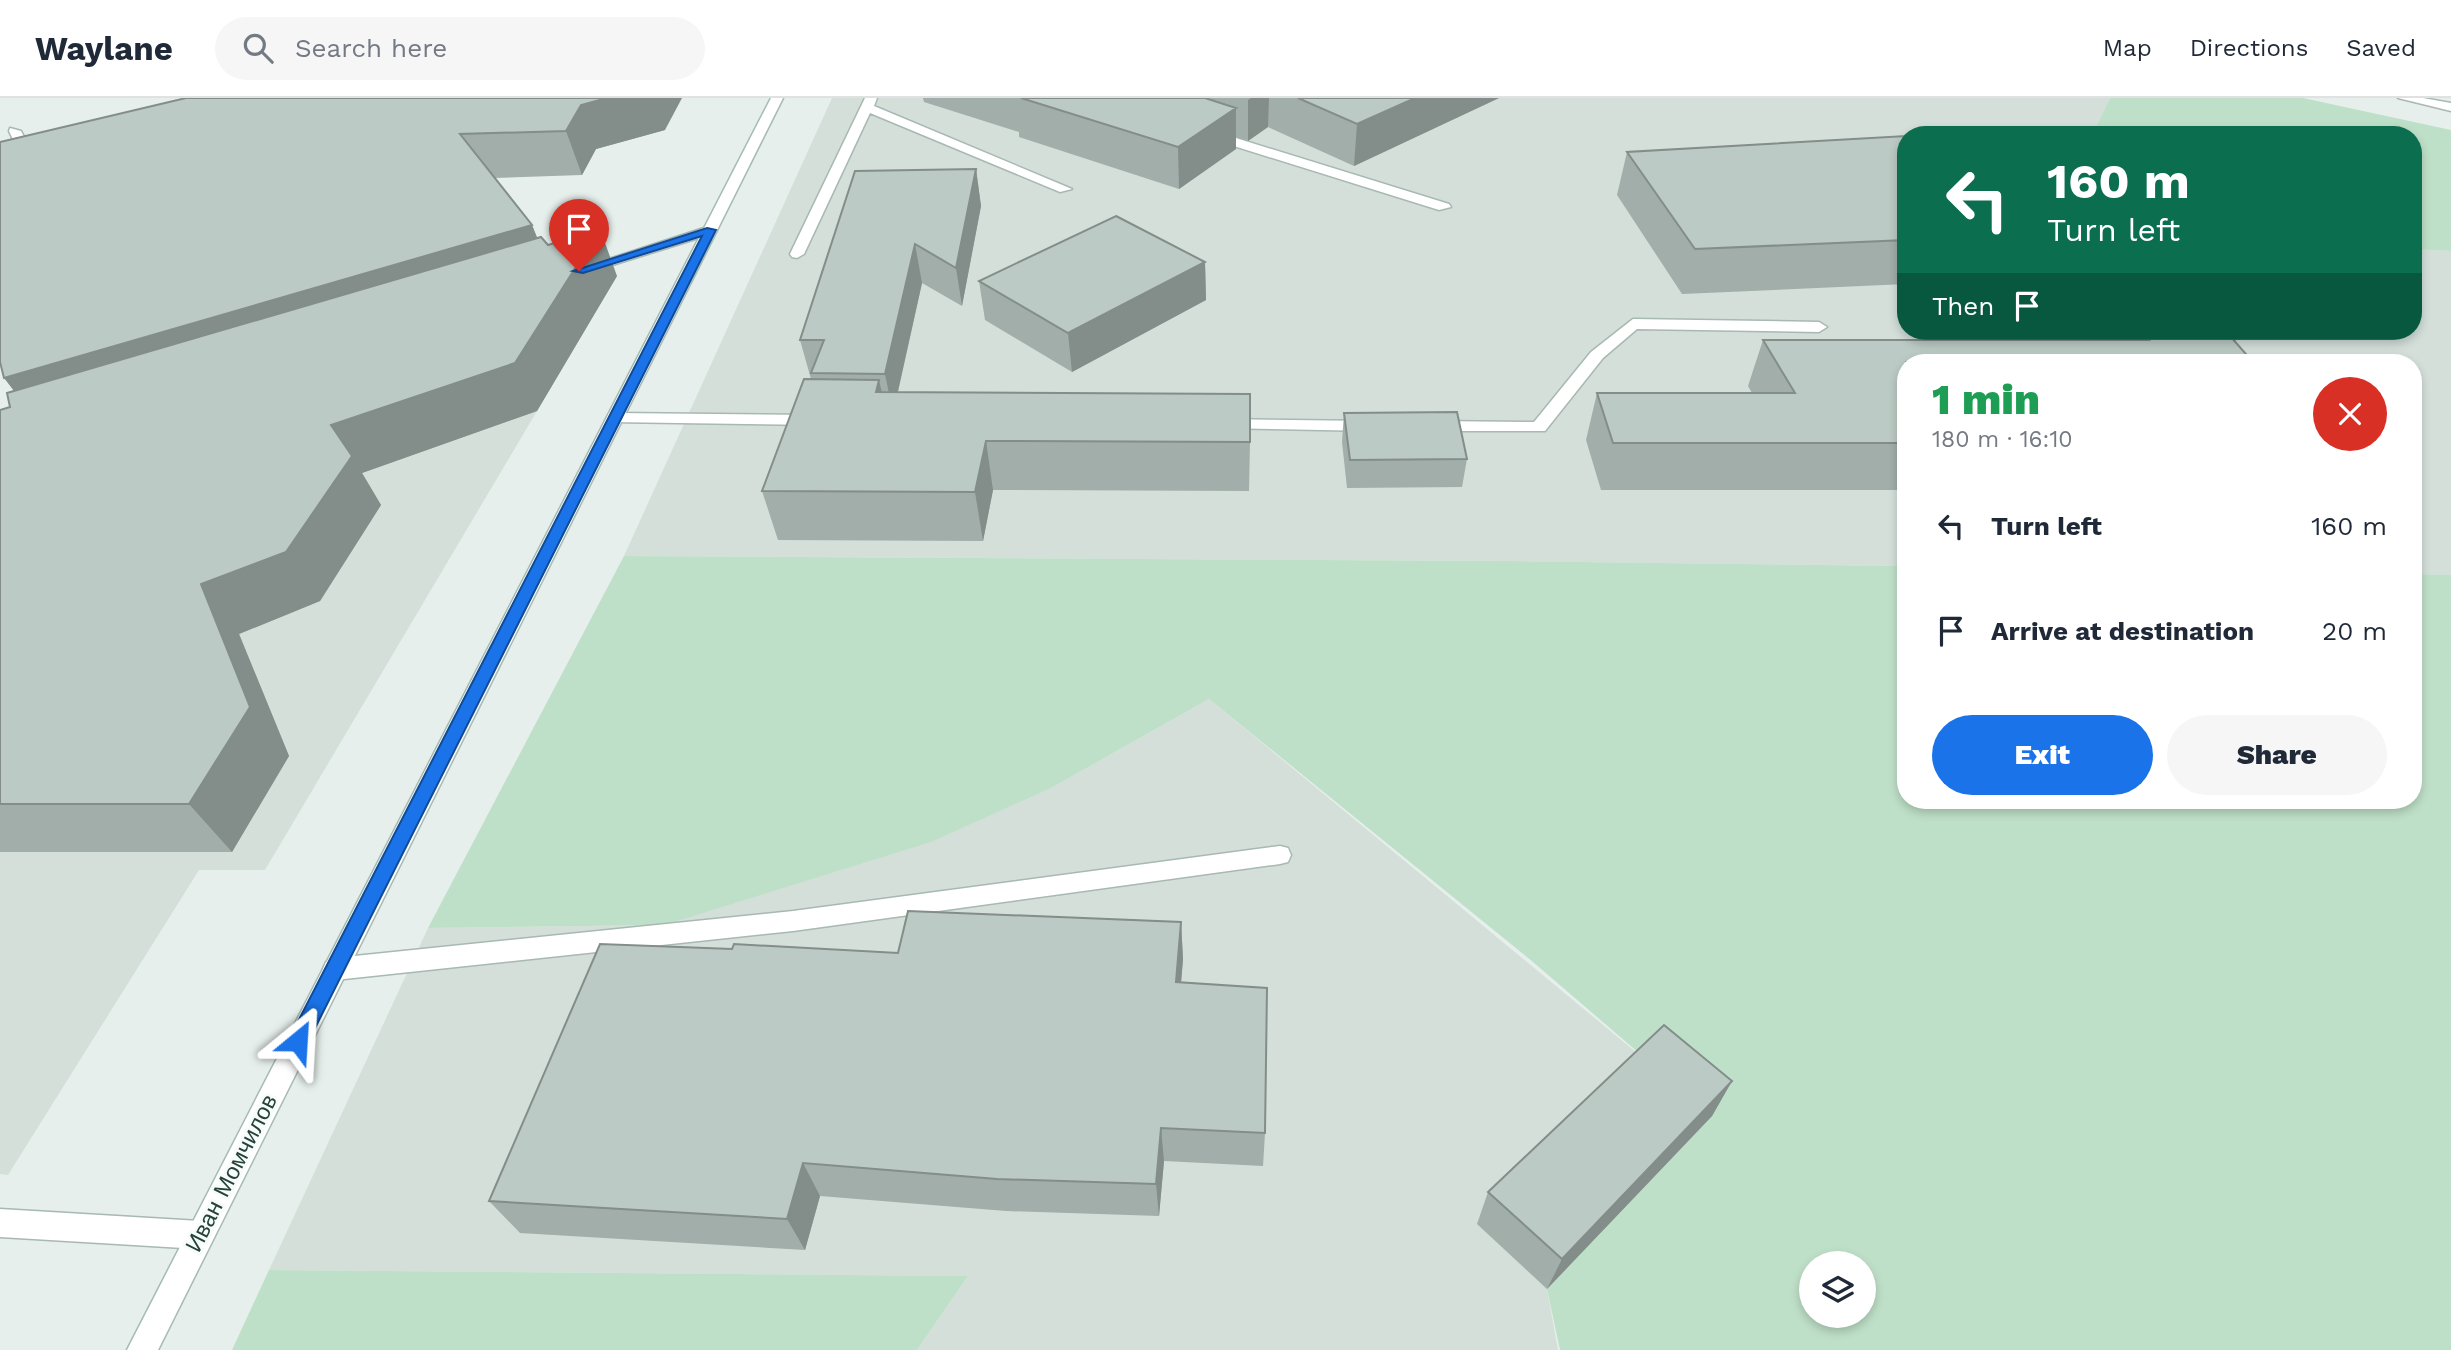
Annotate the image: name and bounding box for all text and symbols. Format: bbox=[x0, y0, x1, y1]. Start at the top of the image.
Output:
search box bbox=[215, 17, 705, 80]
text: Waylane bbox=[35, 29, 173, 68]
icon: search bbox=[239, 29, 277, 67]
text: Search here bbox=[295, 33, 447, 63]
text: Map bbox=[2103, 34, 2152, 62]
text: Directions bbox=[2190, 34, 2308, 62]
text: Saved bbox=[2346, 34, 2416, 62]
text: 160 m bbox=[2047, 152, 2190, 210]
icon: left bbox=[1932, 154, 2023, 245]
pin bbox=[549, 199, 609, 271]
icon: arrive bbox=[560, 210, 598, 248]
text: Turn left bbox=[2047, 211, 2180, 249]
icon: arrive bbox=[2008, 287, 2046, 325]
text: Then bbox=[1932, 291, 1994, 321]
text: 1 min bbox=[1932, 375, 2040, 424]
button: close bbox=[2313, 377, 2387, 451]
text: 180 m · 16:10 bbox=[1932, 426, 2073, 453]
icon: left bbox=[1932, 507, 1970, 545]
text: Turn left bbox=[1991, 511, 2102, 541]
text: 160 m bbox=[2311, 511, 2387, 541]
icon: arrive bbox=[1932, 612, 1970, 650]
text: Arrive at destination bbox=[1991, 616, 2254, 646]
text: 20 m bbox=[2322, 616, 2387, 646]
button: Exit bbox=[1932, 715, 2153, 795]
button: Share bbox=[2167, 715, 2387, 795]
position arrow bbox=[261, 1004, 335, 1078]
street label: Иван Момчилов bbox=[180, 1090, 283, 1257]
map controls bbox=[1799, 1251, 1876, 1328]
button: layers bbox=[1799, 1251, 1876, 1328]

